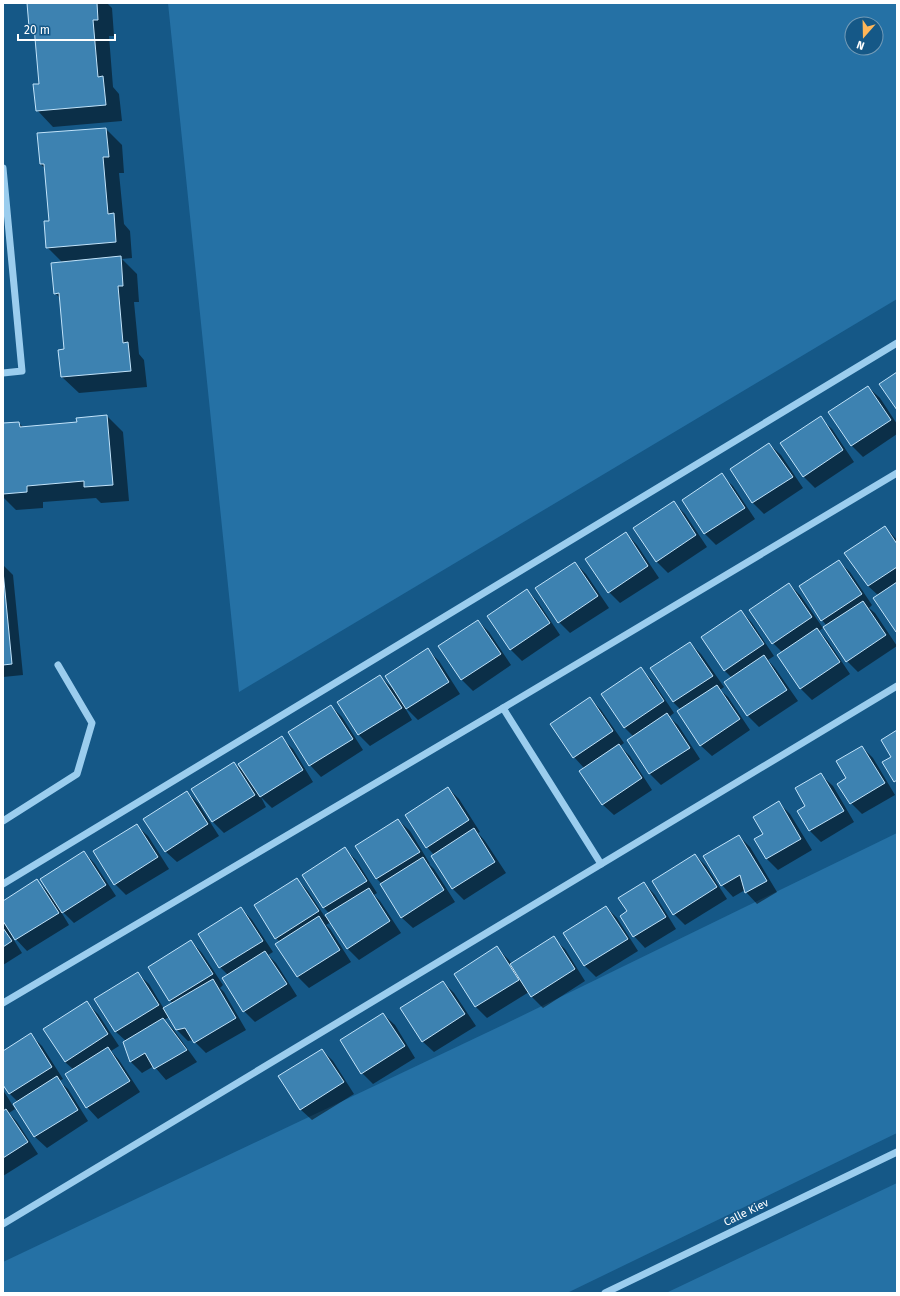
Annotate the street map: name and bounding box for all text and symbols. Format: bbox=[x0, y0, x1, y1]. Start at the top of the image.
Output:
scale bar bbox=[18, 16, 115, 42]
north arrow bbox=[844, 16, 884, 56]
text: 20 m bbox=[24, 23, 50, 37]
text: N bbox=[855, 38, 866, 52]
street label: Calle Kiev bbox=[722, 1196, 771, 1229]

